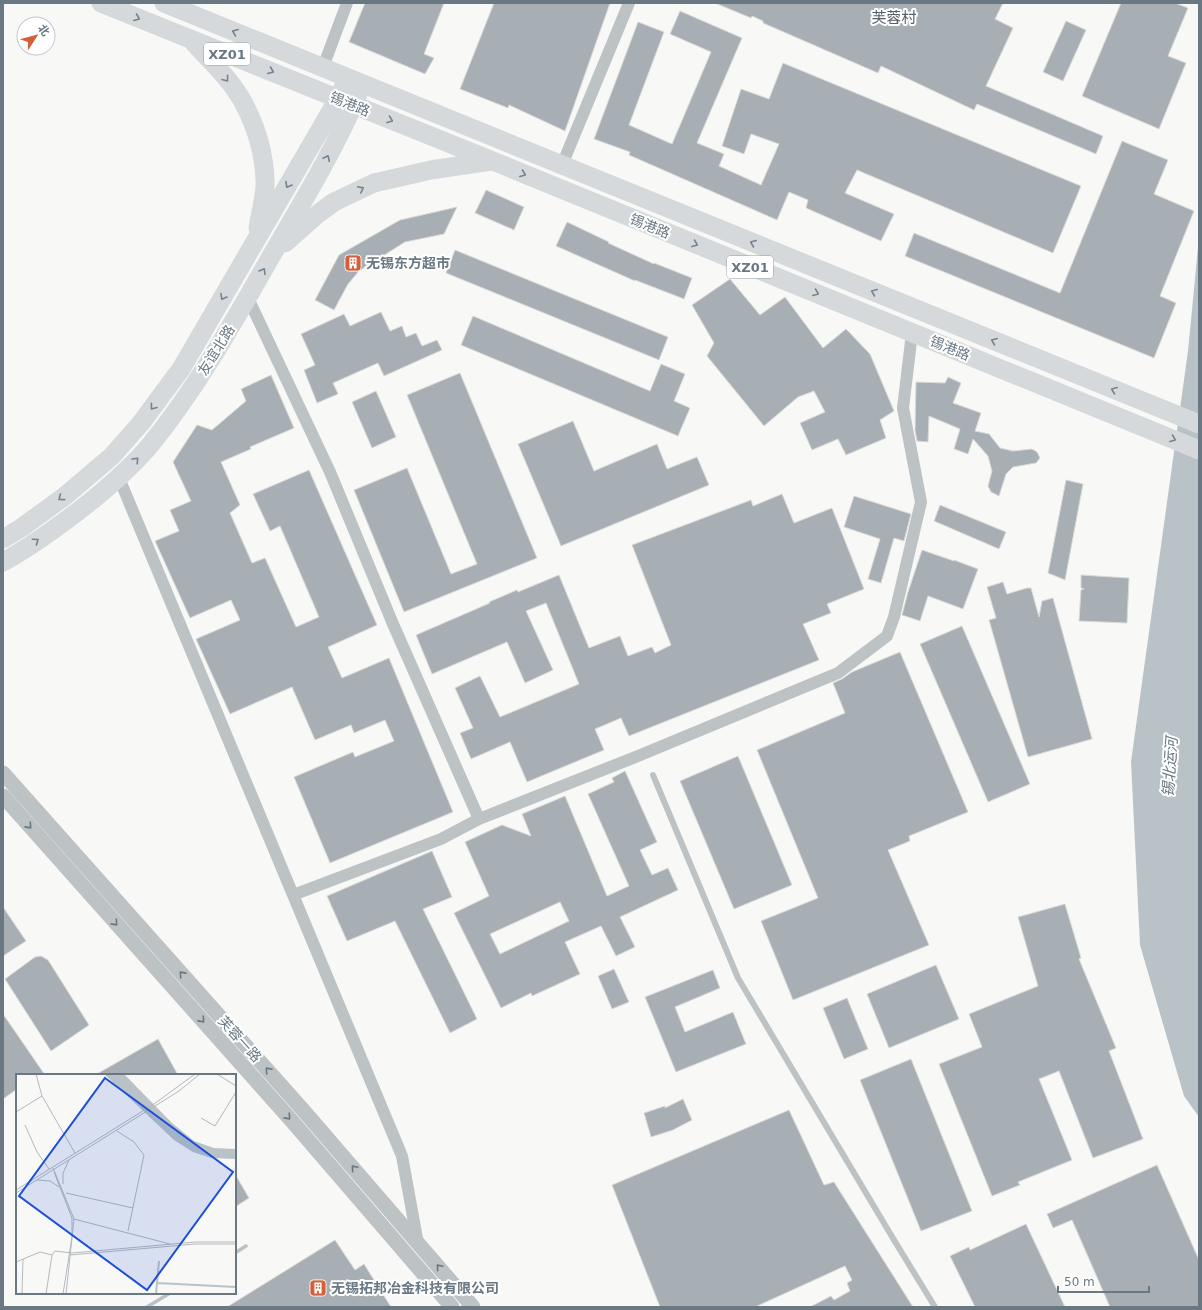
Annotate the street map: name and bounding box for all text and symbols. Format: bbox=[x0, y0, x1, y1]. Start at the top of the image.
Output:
district label: 芙蓉村 bbox=[871, 9, 917, 27]
one-way arrow bbox=[134, 13, 141, 21]
north arrow bbox=[16, 16, 56, 56]
text: 北 bbox=[35, 22, 52, 39]
one-way arrow bbox=[232, 29, 240, 37]
road number: XZ01 bbox=[204, 43, 250, 65]
one-way arrow bbox=[267, 67, 274, 75]
one-way arrow bbox=[221, 74, 228, 81]
street label: 锡港路 bbox=[328, 89, 372, 119]
one-way arrow bbox=[386, 115, 393, 123]
one-way arrow bbox=[322, 154, 330, 162]
one-way arrow bbox=[520, 169, 527, 177]
one-way arrow bbox=[286, 181, 293, 188]
one-way arrow bbox=[357, 186, 364, 194]
street label: 锡港路 bbox=[628, 211, 672, 241]
one-way arrow bbox=[691, 239, 699, 247]
one-way arrow bbox=[750, 239, 757, 247]
building icon: 无锡东方超市 bbox=[343, 253, 363, 273]
place label: 无锡东方超市 bbox=[366, 255, 450, 271]
road number: XZ01 bbox=[727, 256, 773, 278]
one-way arrow bbox=[258, 267, 265, 275]
one-way arrow bbox=[870, 288, 877, 296]
one-way arrow bbox=[812, 289, 819, 297]
one-way arrow bbox=[220, 293, 227, 300]
street label: 友谊北路 bbox=[194, 322, 238, 378]
street label: 锡港路 bbox=[928, 333, 972, 363]
one-way arrow bbox=[990, 338, 998, 346]
one-way arrow bbox=[1111, 387, 1119, 395]
one-way arrow bbox=[151, 402, 158, 409]
one-way arrow bbox=[1170, 435, 1177, 443]
one-way arrow bbox=[132, 457, 139, 464]
one-way arrow bbox=[59, 493, 66, 500]
one-way arrow bbox=[32, 538, 39, 546]
water label: 锡北运河 bbox=[1159, 733, 1181, 798]
one-way arrow bbox=[24, 821, 31, 828]
one-way arrow bbox=[111, 918, 118, 925]
one-way arrow bbox=[179, 971, 186, 978]
street label: 芙蓉一路 bbox=[215, 1013, 265, 1065]
one-way arrow bbox=[197, 1015, 204, 1022]
one-way arrow bbox=[266, 1068, 273, 1075]
inset map bbox=[16, 1074, 236, 1294]
one-way arrow bbox=[284, 1112, 291, 1119]
one-way arrow bbox=[351, 1166, 358, 1173]
one-way arrow bbox=[436, 1264, 443, 1272]
scale bar bbox=[1058, 1268, 1149, 1294]
text: 50 m bbox=[1064, 1275, 1095, 1289]
building icon: 无锡拓邦冶金科技有限公司 bbox=[308, 1278, 328, 1298]
place label: 无锡拓邦冶金科技有限公司 bbox=[331, 1280, 499, 1296]

